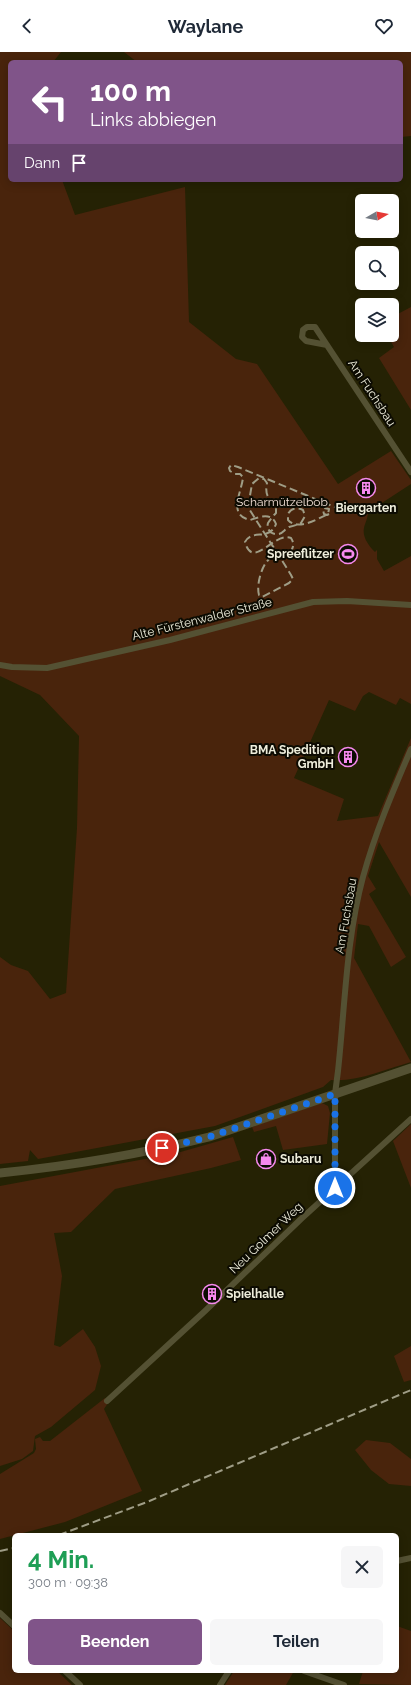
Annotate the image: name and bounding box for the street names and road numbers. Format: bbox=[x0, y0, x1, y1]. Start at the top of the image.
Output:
street label: Am Fuchsbau bbox=[345, 357, 399, 429]
street label: Alte Fürstenwalder Straße bbox=[131, 595, 273, 643]
street label: Am Fuchsbau bbox=[332, 877, 360, 955]
street label: Neu Golmer Weg bbox=[227, 1200, 305, 1276]

